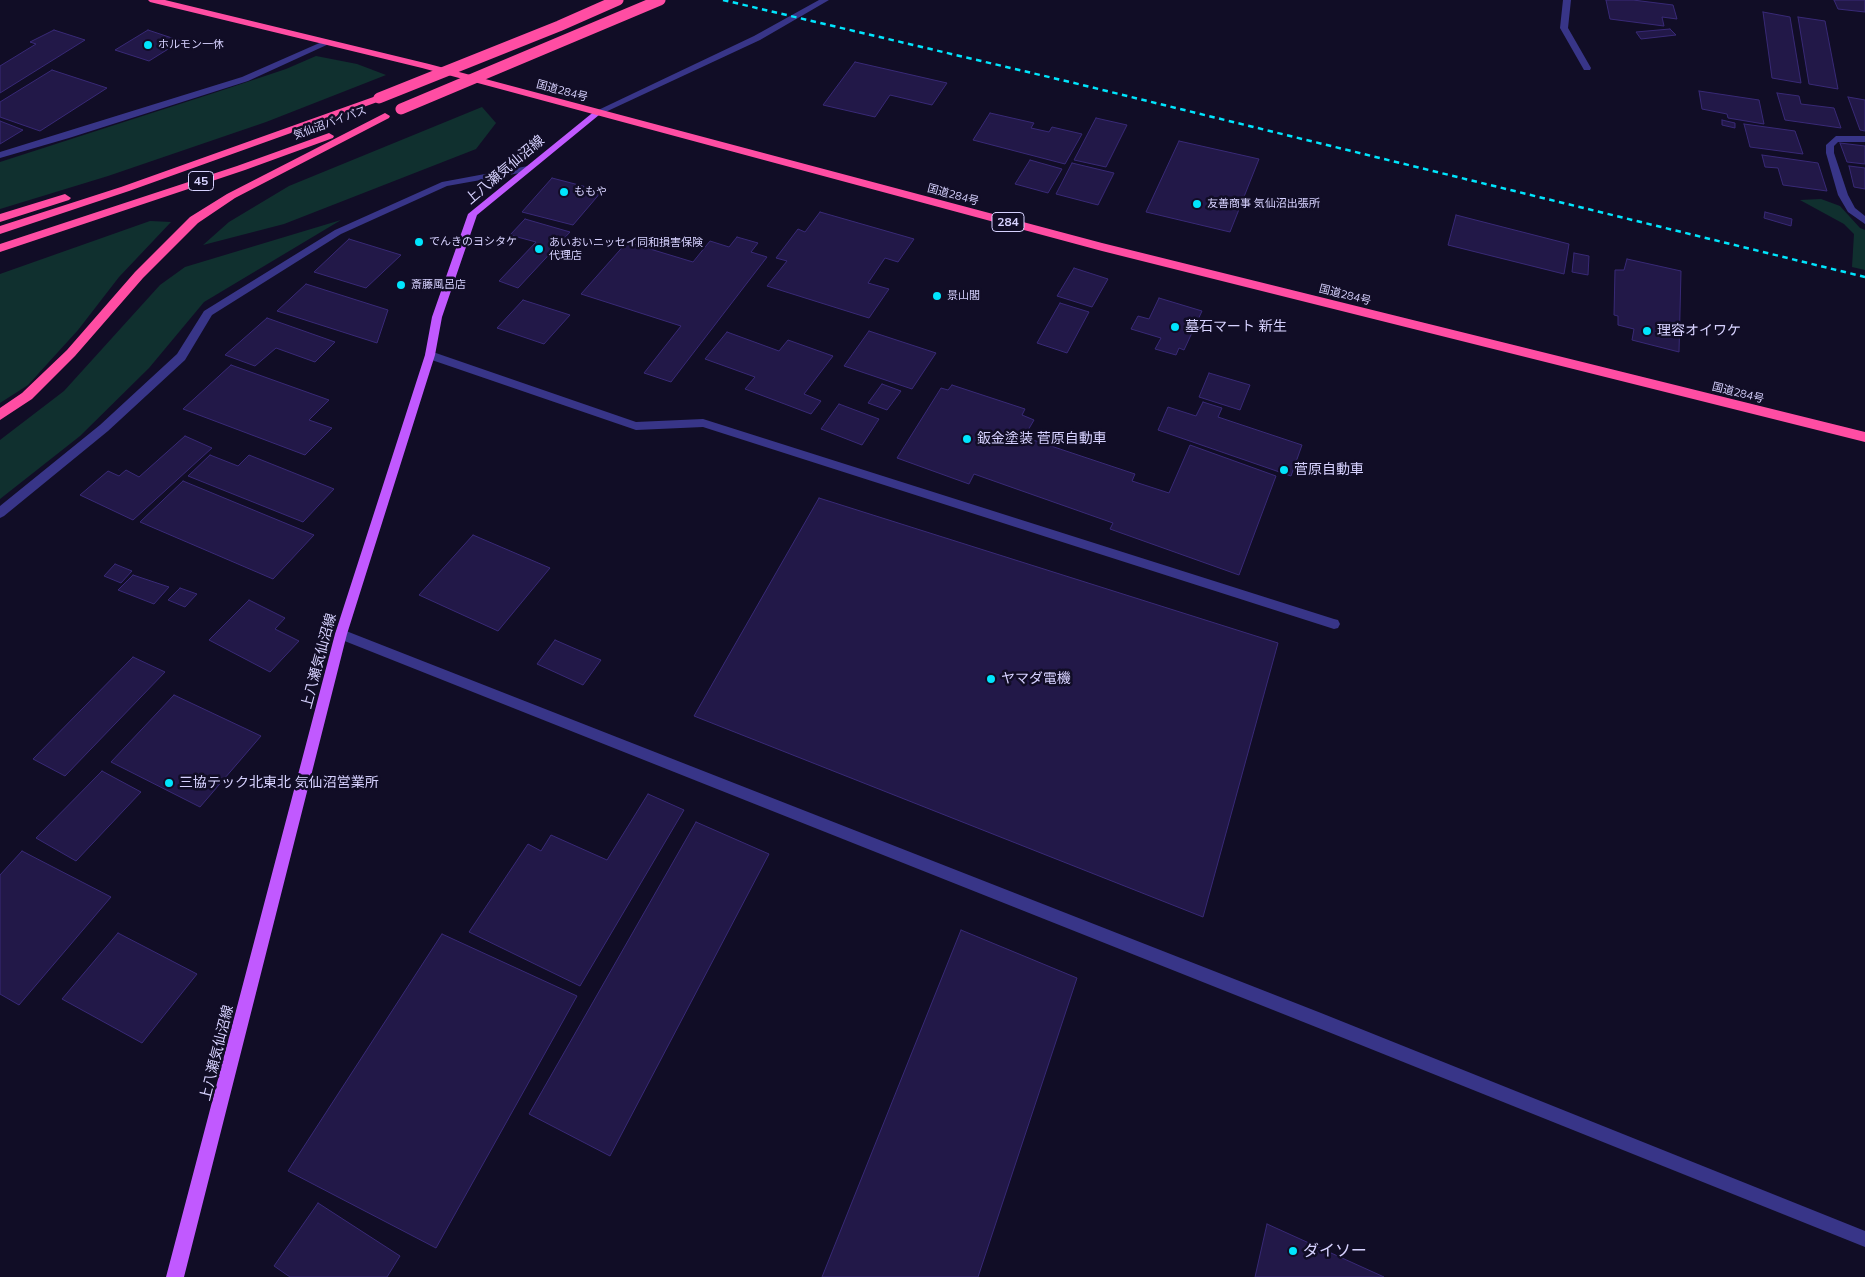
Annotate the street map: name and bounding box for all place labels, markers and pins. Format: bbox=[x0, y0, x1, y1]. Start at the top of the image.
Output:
place label: ホルモン一休 bbox=[158, 38, 224, 52]
marker: ホルモン一休 bbox=[142, 39, 154, 51]
place label: ももや bbox=[574, 185, 607, 199]
marker: ももや bbox=[558, 186, 570, 198]
place label: 友善商事 気仙沼出張所 bbox=[1207, 197, 1320, 211]
marker: 友善商事 気仙沼出張所 bbox=[1191, 198, 1203, 210]
place label: でんきのヨシタケ bbox=[429, 235, 517, 249]
marker: でんきのヨシタケ bbox=[413, 236, 425, 248]
place label: あいおいニッセイ同和損害保険 代理店 bbox=[549, 236, 703, 262]
marker: あいおいニッセイ同和損害保険 代理店 bbox=[533, 243, 545, 255]
place label: 斎藤風呂店 bbox=[411, 278, 466, 292]
marker: 斎藤風呂店 bbox=[395, 279, 407, 291]
place label: 景山閣 bbox=[947, 289, 980, 303]
marker: 景山閣 bbox=[931, 290, 943, 302]
place label: 墓石マート 新生 bbox=[1185, 319, 1287, 335]
marker: 墓石マート 新生 bbox=[1169, 321, 1181, 333]
place label: 理容オイワケ bbox=[1657, 323, 1741, 339]
marker: 理容オイワケ bbox=[1641, 325, 1653, 337]
place label: 鈑金塗装 菅原自動車 bbox=[977, 431, 1107, 447]
marker: 鈑金塗装 菅原自動車 bbox=[961, 433, 973, 445]
place label: 菅原自動車 bbox=[1294, 462, 1364, 478]
marker: 菅原自動車 bbox=[1278, 464, 1290, 476]
place label: ヤマダ電機 bbox=[1001, 671, 1071, 687]
marker: ヤマダ電機 bbox=[985, 673, 997, 685]
place label: 三協テック北東北 気仙沼営業所 bbox=[179, 775, 379, 791]
marker: 三協テック北東北 気仙沼営業所 bbox=[163, 777, 175, 789]
place label: ダイソー bbox=[1303, 1241, 1367, 1261]
marker: ダイソー bbox=[1287, 1245, 1299, 1257]

